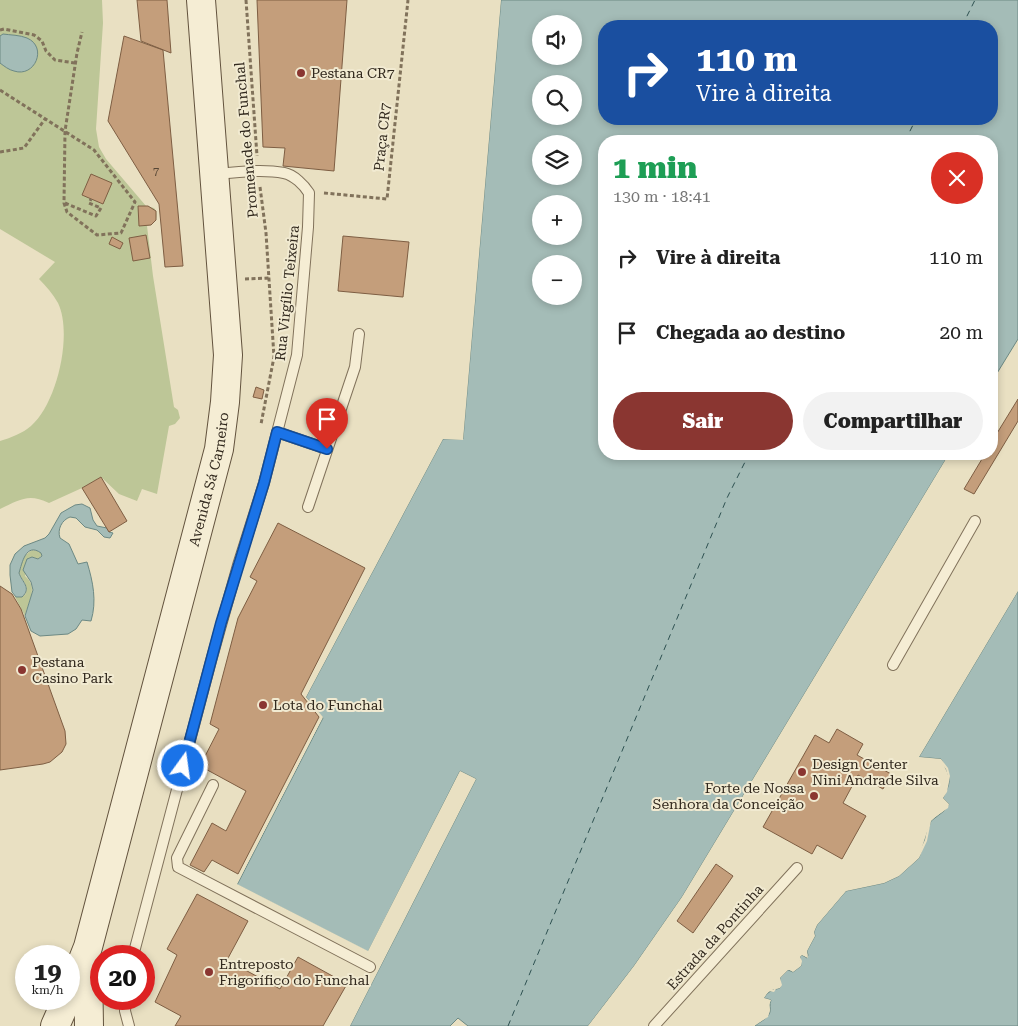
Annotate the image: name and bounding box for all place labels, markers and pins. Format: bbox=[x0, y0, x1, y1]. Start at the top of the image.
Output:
place label: Pestana CR7 bbox=[311, 65, 395, 81]
marker: Pestana CR7 bbox=[295, 67, 307, 79]
pin bbox=[306, 398, 348, 449]
place label: Pestana Casino Park bbox=[32, 654, 113, 686]
marker: Pestana Casino Park bbox=[16, 664, 28, 676]
place label: Lota do Funchal bbox=[273, 697, 383, 713]
marker: Lota do Funchal bbox=[257, 699, 269, 711]
place label: Design Center Nini Andrade Silva bbox=[812, 756, 939, 788]
marker: Design Center Nini Andrade Silva bbox=[796, 766, 808, 778]
place label: Forte de Nossa Senhora da Conceição bbox=[652, 780, 804, 812]
marker: Forte de Nossa Senhora da Conceição bbox=[808, 790, 820, 802]
place label: Entreposto Frigorífico do Funchal bbox=[219, 956, 370, 988]
marker: Entreposto Frigorífico do Funchal bbox=[203, 966, 215, 978]

